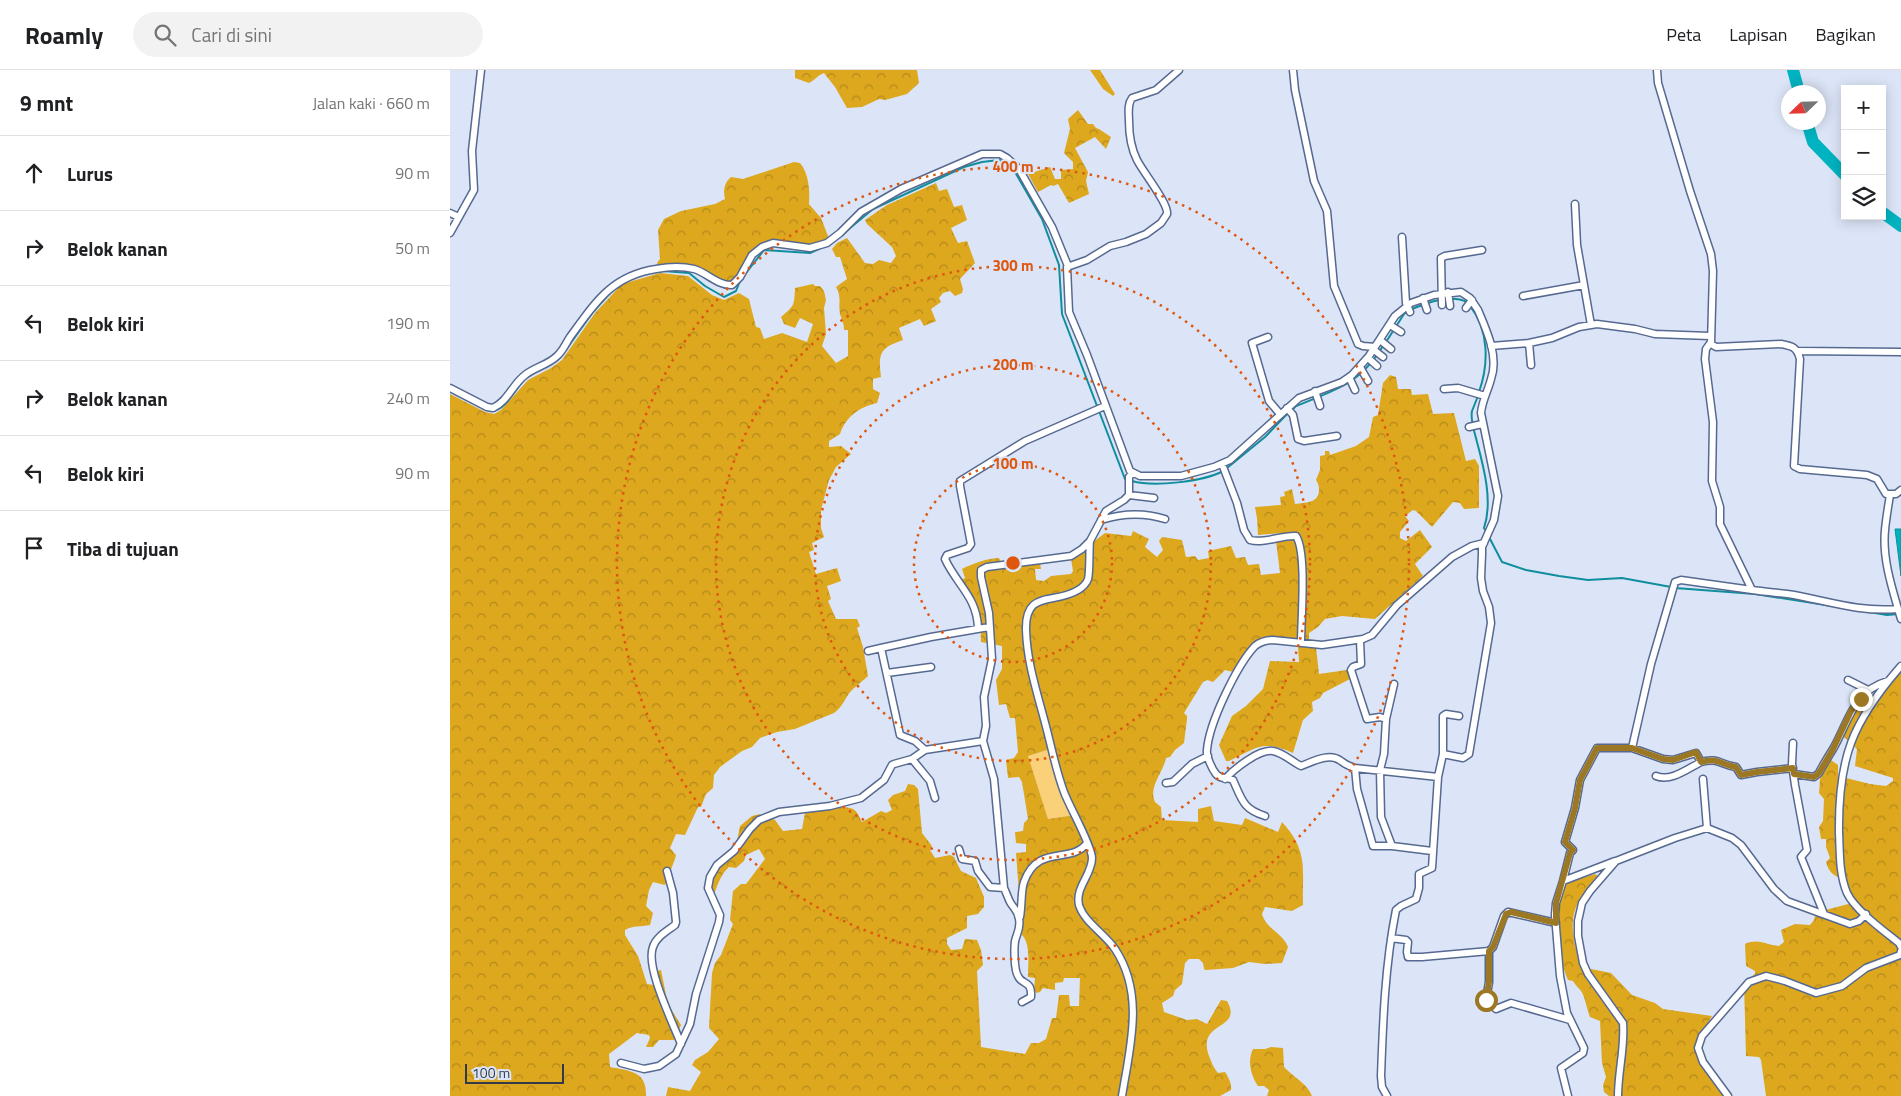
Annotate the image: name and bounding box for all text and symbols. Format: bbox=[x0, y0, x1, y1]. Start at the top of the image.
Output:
search box bbox=[133, 12, 483, 57]
text: Roamly bbox=[25, 17, 103, 53]
text: Cari di sini bbox=[191, 20, 272, 49]
icon: search bbox=[151, 21, 179, 49]
text: Peta bbox=[1666, 21, 1701, 48]
text: Lapisan bbox=[1729, 21, 1787, 48]
text: Bagikan bbox=[1815, 21, 1876, 48]
north arrow bbox=[1781, 85, 1826, 130]
map controls bbox=[1841, 85, 1886, 220]
button: + bbox=[1841, 85, 1886, 130]
text: 9 mnt bbox=[20, 87, 73, 119]
text: Jalan kaki · 660 m bbox=[312, 91, 430, 115]
button: − bbox=[1841, 130, 1886, 175]
text: 400 m bbox=[992, 155, 1034, 178]
icon: ahead bbox=[20, 159, 48, 187]
text: Lurus bbox=[67, 159, 113, 188]
text: 90 m bbox=[395, 161, 430, 185]
button: layers bbox=[1841, 175, 1886, 220]
icon: right bbox=[20, 234, 48, 262]
text: Belok kanan bbox=[67, 234, 168, 263]
text: 50 m bbox=[395, 236, 430, 260]
text: 300 m bbox=[992, 254, 1034, 277]
icon: left bbox=[20, 309, 48, 337]
text: Belok kiri bbox=[67, 309, 144, 338]
text: 190 m bbox=[386, 311, 430, 335]
text: 200 m bbox=[992, 353, 1034, 376]
icon: right bbox=[20, 384, 48, 412]
text: Belok kanan bbox=[67, 384, 168, 413]
text: 240 m bbox=[386, 386, 430, 410]
text: 100 m bbox=[992, 452, 1034, 475]
icon: left bbox=[20, 459, 48, 487]
text: Belok kiri bbox=[67, 459, 144, 488]
text: 90 m bbox=[395, 461, 430, 485]
icon: arrive bbox=[20, 534, 48, 562]
text: Tiba di tujuan bbox=[67, 534, 179, 563]
centre of rings bbox=[1004, 554, 1022, 572]
route end bbox=[1850, 688, 1873, 711]
route start bbox=[1475, 989, 1498, 1012]
scale bar bbox=[465, 1061, 564, 1084]
text: 100 m bbox=[472, 1062, 510, 1083]

